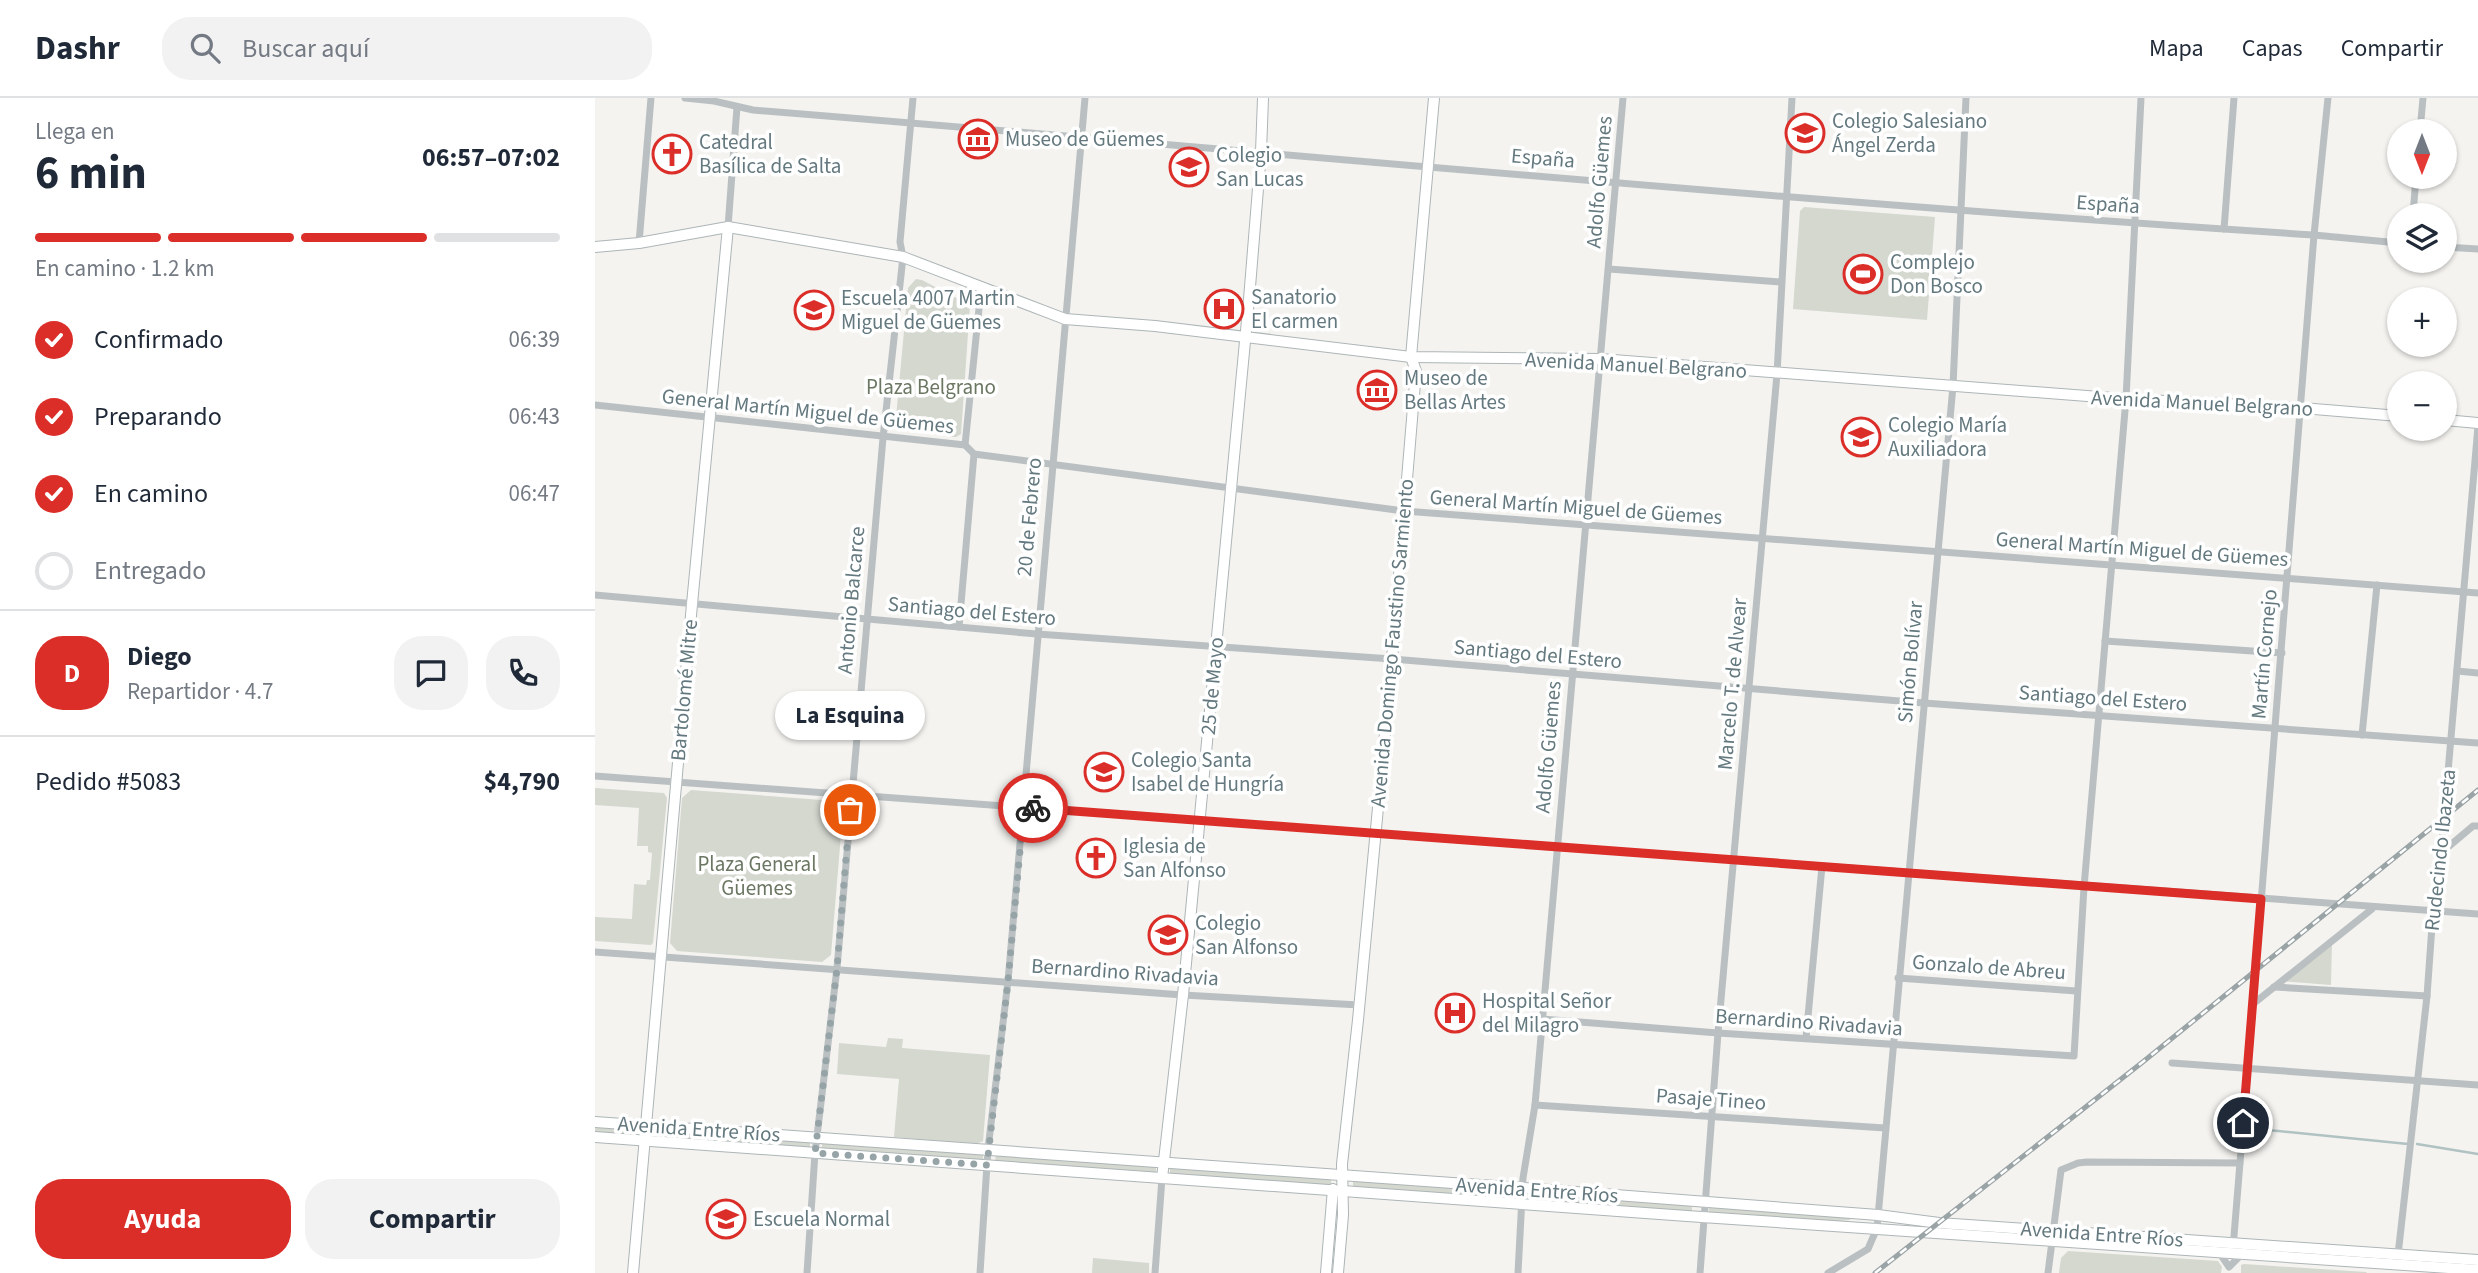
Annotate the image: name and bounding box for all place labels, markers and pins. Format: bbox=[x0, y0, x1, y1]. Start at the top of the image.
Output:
place label: Colegio Salesiano Ángel Zerda bbox=[1832, 106, 1987, 160]
school or university icon: Colegio Salesiano Ángel Zerda bbox=[1784, 112, 1826, 154]
museum icon: Museo de Güemes bbox=[957, 118, 999, 160]
place label: Museo de Güemes bbox=[1005, 124, 1164, 154]
place label: Catedral Basílica de Salta bbox=[699, 127, 841, 181]
church icon: Catedral Basílica de Salta bbox=[651, 133, 693, 175]
place label: Colegio San Lucas bbox=[1216, 140, 1304, 194]
school or university icon: Colegio San Lucas bbox=[1168, 146, 1210, 188]
place label: Complejo Don Bosco bbox=[1890, 247, 1983, 301]
sports icon: Complejo Don Bosco bbox=[1842, 253, 1884, 295]
place label: Sanatorio El carmen bbox=[1251, 282, 1338, 336]
place label: Escuela 4007 Martin Miguel de Güemes bbox=[841, 283, 1015, 337]
hospital icon: Sanatorio El carmen bbox=[1203, 288, 1245, 330]
school or university icon: Escuela 4007 Martin Miguel de Güemes bbox=[793, 289, 835, 331]
place label: Museo de Bellas Artes bbox=[1404, 363, 1506, 417]
museum icon: Museo de Bellas Artes bbox=[1356, 369, 1398, 411]
place label: Colegio María Auxiliadora bbox=[1888, 410, 2007, 464]
school or university icon: Colegio María Auxiliadora bbox=[1840, 416, 1882, 458]
callout: La Esquina bbox=[775, 691, 925, 740]
place label: Colegio Santa Isabel de Hungría bbox=[1131, 745, 1284, 799]
school or university icon: Colegio Santa Isabel de Hungría bbox=[1083, 751, 1125, 793]
pin bbox=[820, 780, 880, 840]
place label: Iglesia de San Alfonso bbox=[1123, 831, 1226, 885]
church icon: Iglesia de San Alfonso bbox=[1075, 837, 1117, 879]
place label: Colegio San Alfonso bbox=[1195, 908, 1298, 962]
school or university icon: Colegio San Alfonso bbox=[1147, 914, 1189, 956]
place label: Hospital Señor del Milagro bbox=[1482, 986, 1612, 1040]
hospital icon: Hospital Señor del Milagro bbox=[1434, 992, 1476, 1034]
pin bbox=[2213, 1093, 2273, 1153]
school or university icon: Escuela Normal bbox=[705, 1198, 747, 1240]
place label: Escuela Normal bbox=[753, 1204, 890, 1234]

